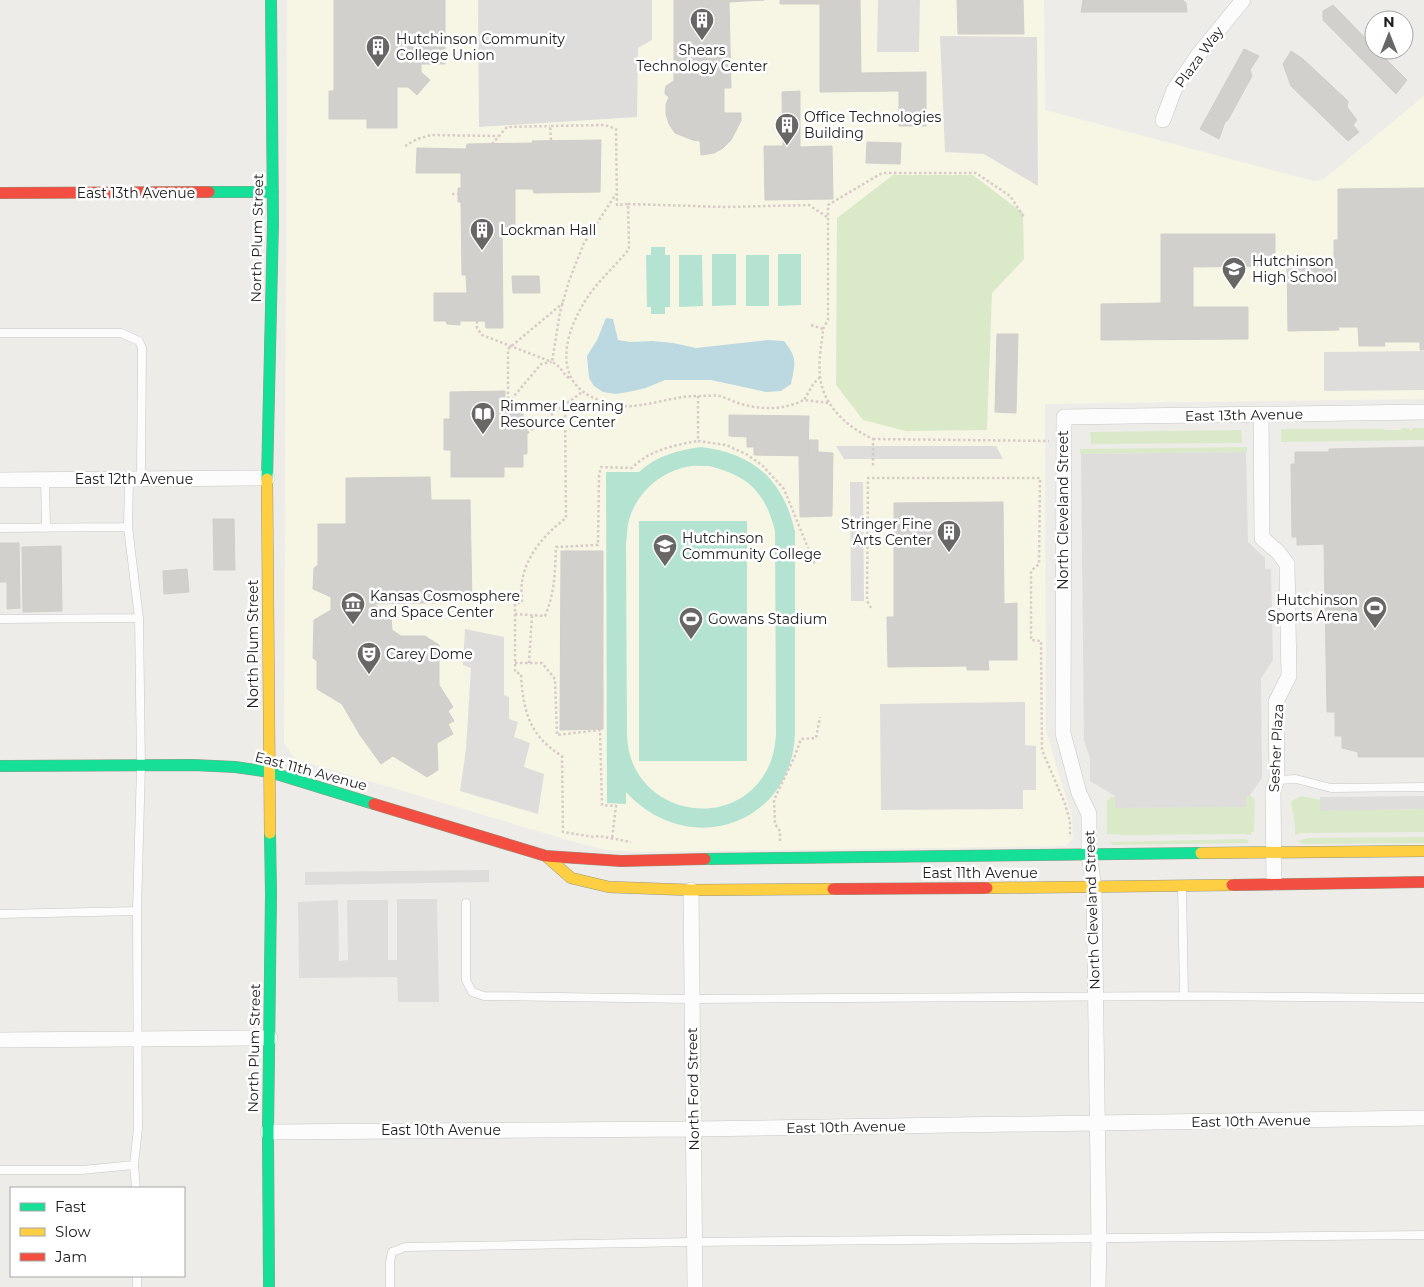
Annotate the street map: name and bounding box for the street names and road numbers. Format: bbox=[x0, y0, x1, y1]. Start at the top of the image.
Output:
street label: Plaza Way bbox=[1171, 22, 1228, 91]
street label: North Plum Street bbox=[247, 173, 267, 303]
street label: East 13th Avenue bbox=[77, 184, 195, 202]
street label: East 13th Avenue bbox=[1185, 405, 1303, 425]
street label: North Cleveland Street bbox=[1054, 430, 1072, 590]
street label: East 12th Avenue bbox=[75, 470, 193, 488]
street label: North Plum Street bbox=[244, 579, 262, 708]
street label: Sesher Plaza bbox=[1265, 703, 1287, 793]
street label: East 11th Avenue bbox=[253, 747, 369, 795]
street label: North Cleveland Street bbox=[1080, 830, 1104, 990]
street label: East 11th Avenue bbox=[922, 864, 1038, 882]
street label: North Plum Street bbox=[244, 983, 264, 1113]
street label: North Ford Street bbox=[683, 1027, 703, 1151]
street label: East 10th Avenue bbox=[1191, 1111, 1311, 1131]
street label: East 10th Avenue bbox=[786, 1117, 906, 1137]
street label: East 10th Avenue bbox=[381, 1121, 501, 1139]

